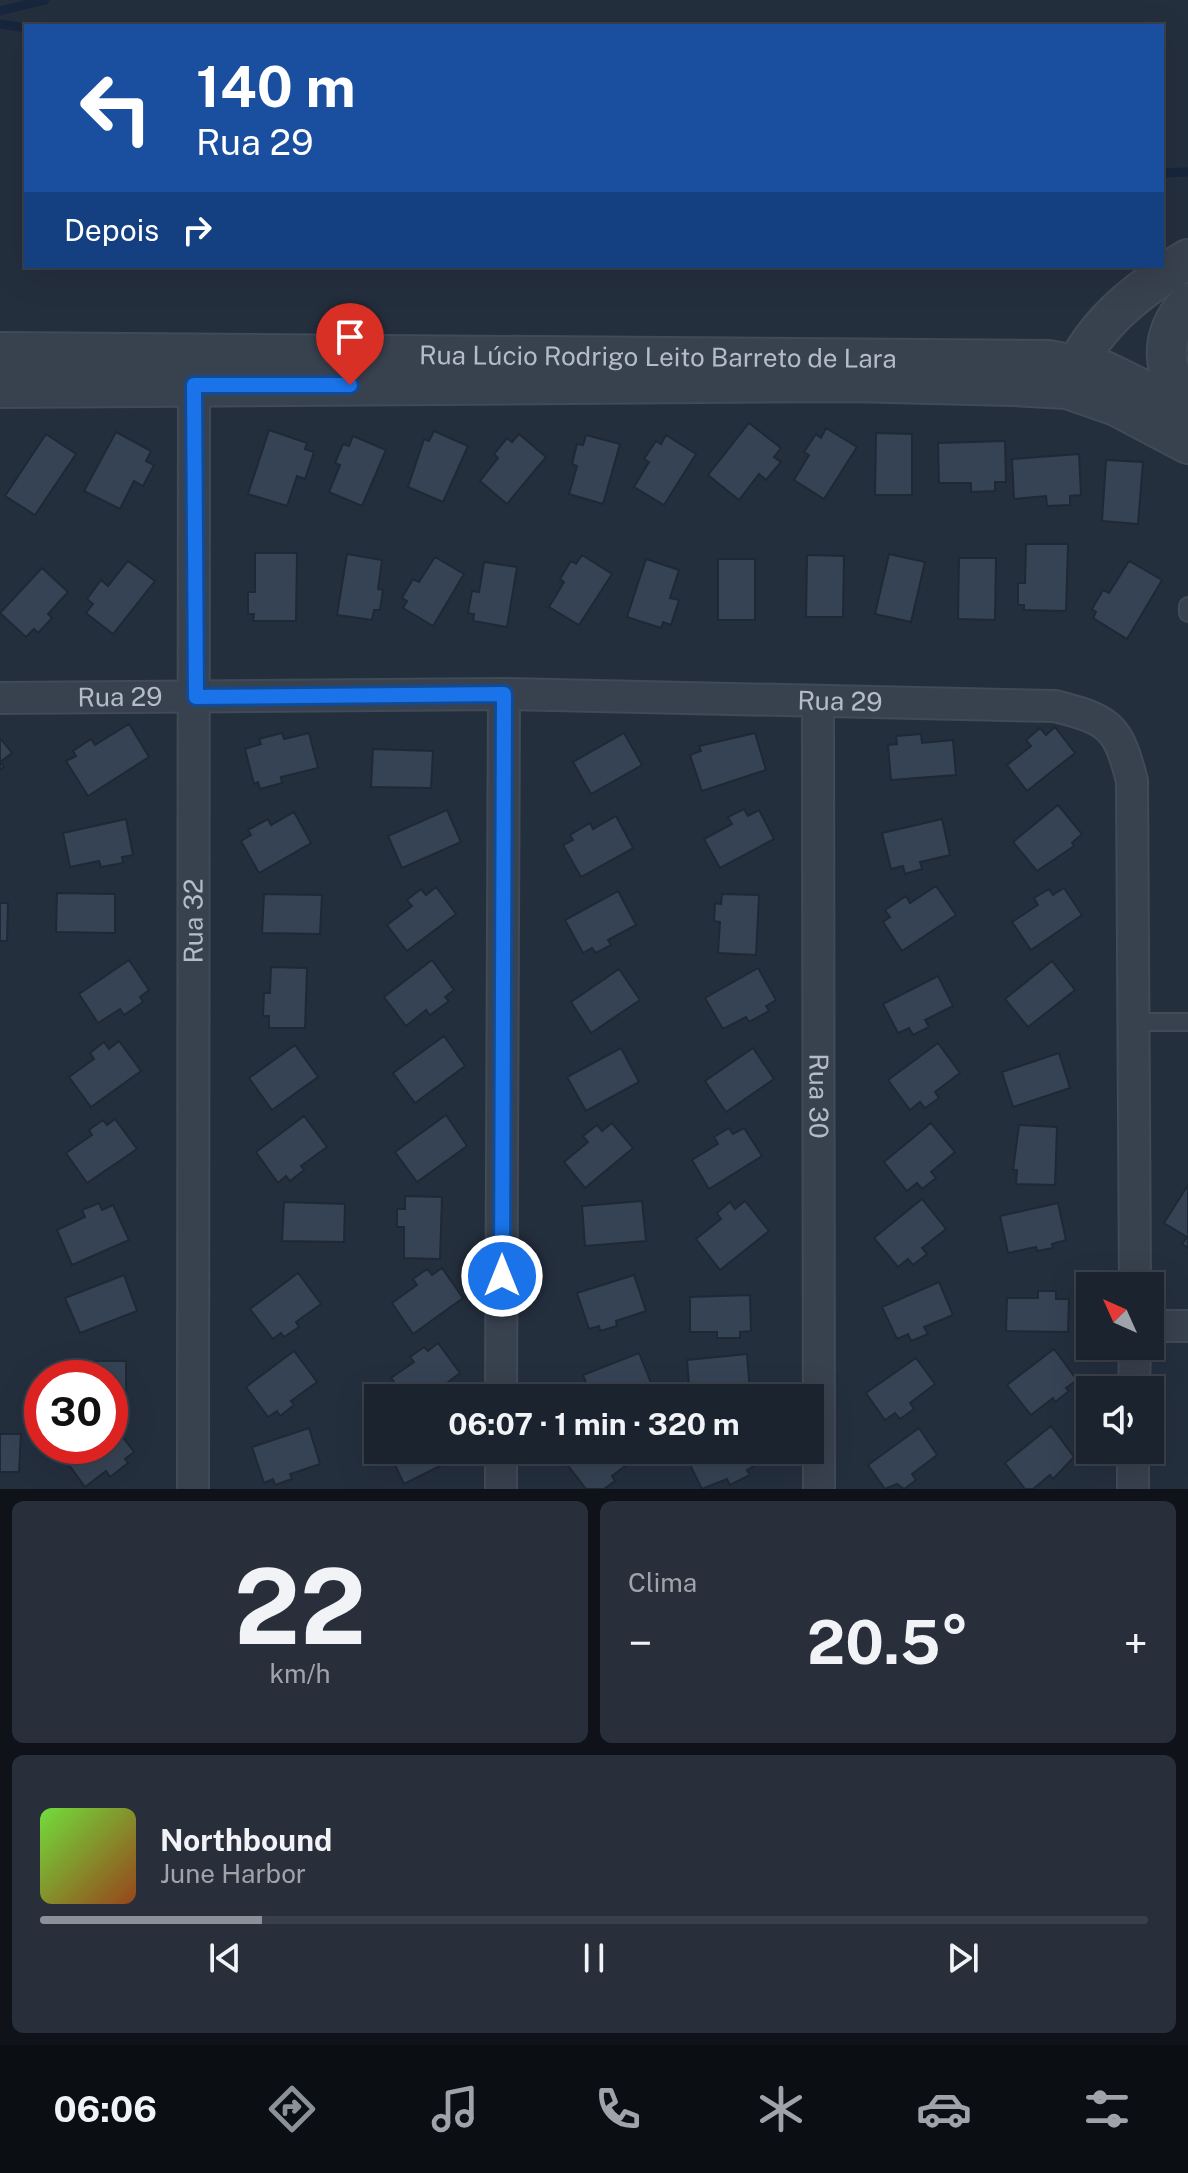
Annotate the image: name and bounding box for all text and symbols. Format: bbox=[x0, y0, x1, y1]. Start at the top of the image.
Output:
text: 140 m bbox=[196, 54, 356, 120]
icon: left bbox=[64, 56, 168, 160]
text: Rua 29 bbox=[196, 121, 314, 163]
icon: right bbox=[175, 208, 219, 252]
text: Depois bbox=[64, 212, 159, 248]
pin bbox=[316, 303, 384, 385]
icon: arrive bbox=[328, 315, 372, 359]
street label: Rua Lúcio Rodrigo Leito Barreto de Lara bbox=[419, 339, 897, 374]
street label: Rua 29 bbox=[77, 681, 163, 712]
street label: Rua 29 bbox=[797, 684, 883, 717]
street label: Rua 32 bbox=[177, 878, 209, 964]
street label: Rua 30 bbox=[803, 1053, 835, 1139]
position arrow bbox=[460, 1234, 544, 1318]
north arrow bbox=[1076, 1272, 1164, 1360]
map controls bbox=[1076, 1272, 1164, 1464]
speed limit sign: 30 bbox=[24, 1360, 128, 1464]
button: sound bbox=[1076, 1376, 1164, 1464]
text: 06:07 · 1 min · 320 m bbox=[448, 1406, 740, 1442]
text: 22 bbox=[234, 1545, 366, 1667]
text: Clima bbox=[628, 1567, 697, 1598]
text: 20.5° bbox=[807, 1607, 969, 1678]
text: − bbox=[628, 1617, 652, 1669]
text: + bbox=[1124, 1617, 1148, 1669]
text: km/h bbox=[269, 1658, 331, 1689]
text: Northbound bbox=[160, 1822, 332, 1858]
text: June Harbor bbox=[160, 1858, 306, 1889]
icon: previous bbox=[203, 1936, 247, 1980]
icon: pause bbox=[572, 1936, 616, 1980]
icon: next bbox=[941, 1936, 985, 1980]
icon: directions bbox=[264, 2081, 320, 2137]
icon: music bbox=[427, 2081, 483, 2137]
icon: phone bbox=[590, 2081, 646, 2137]
icon: climate bbox=[753, 2081, 809, 2137]
icon: car bbox=[916, 2081, 972, 2137]
icon: filters bbox=[1079, 2081, 1135, 2137]
text: 06:06 bbox=[53, 2088, 157, 2130]

